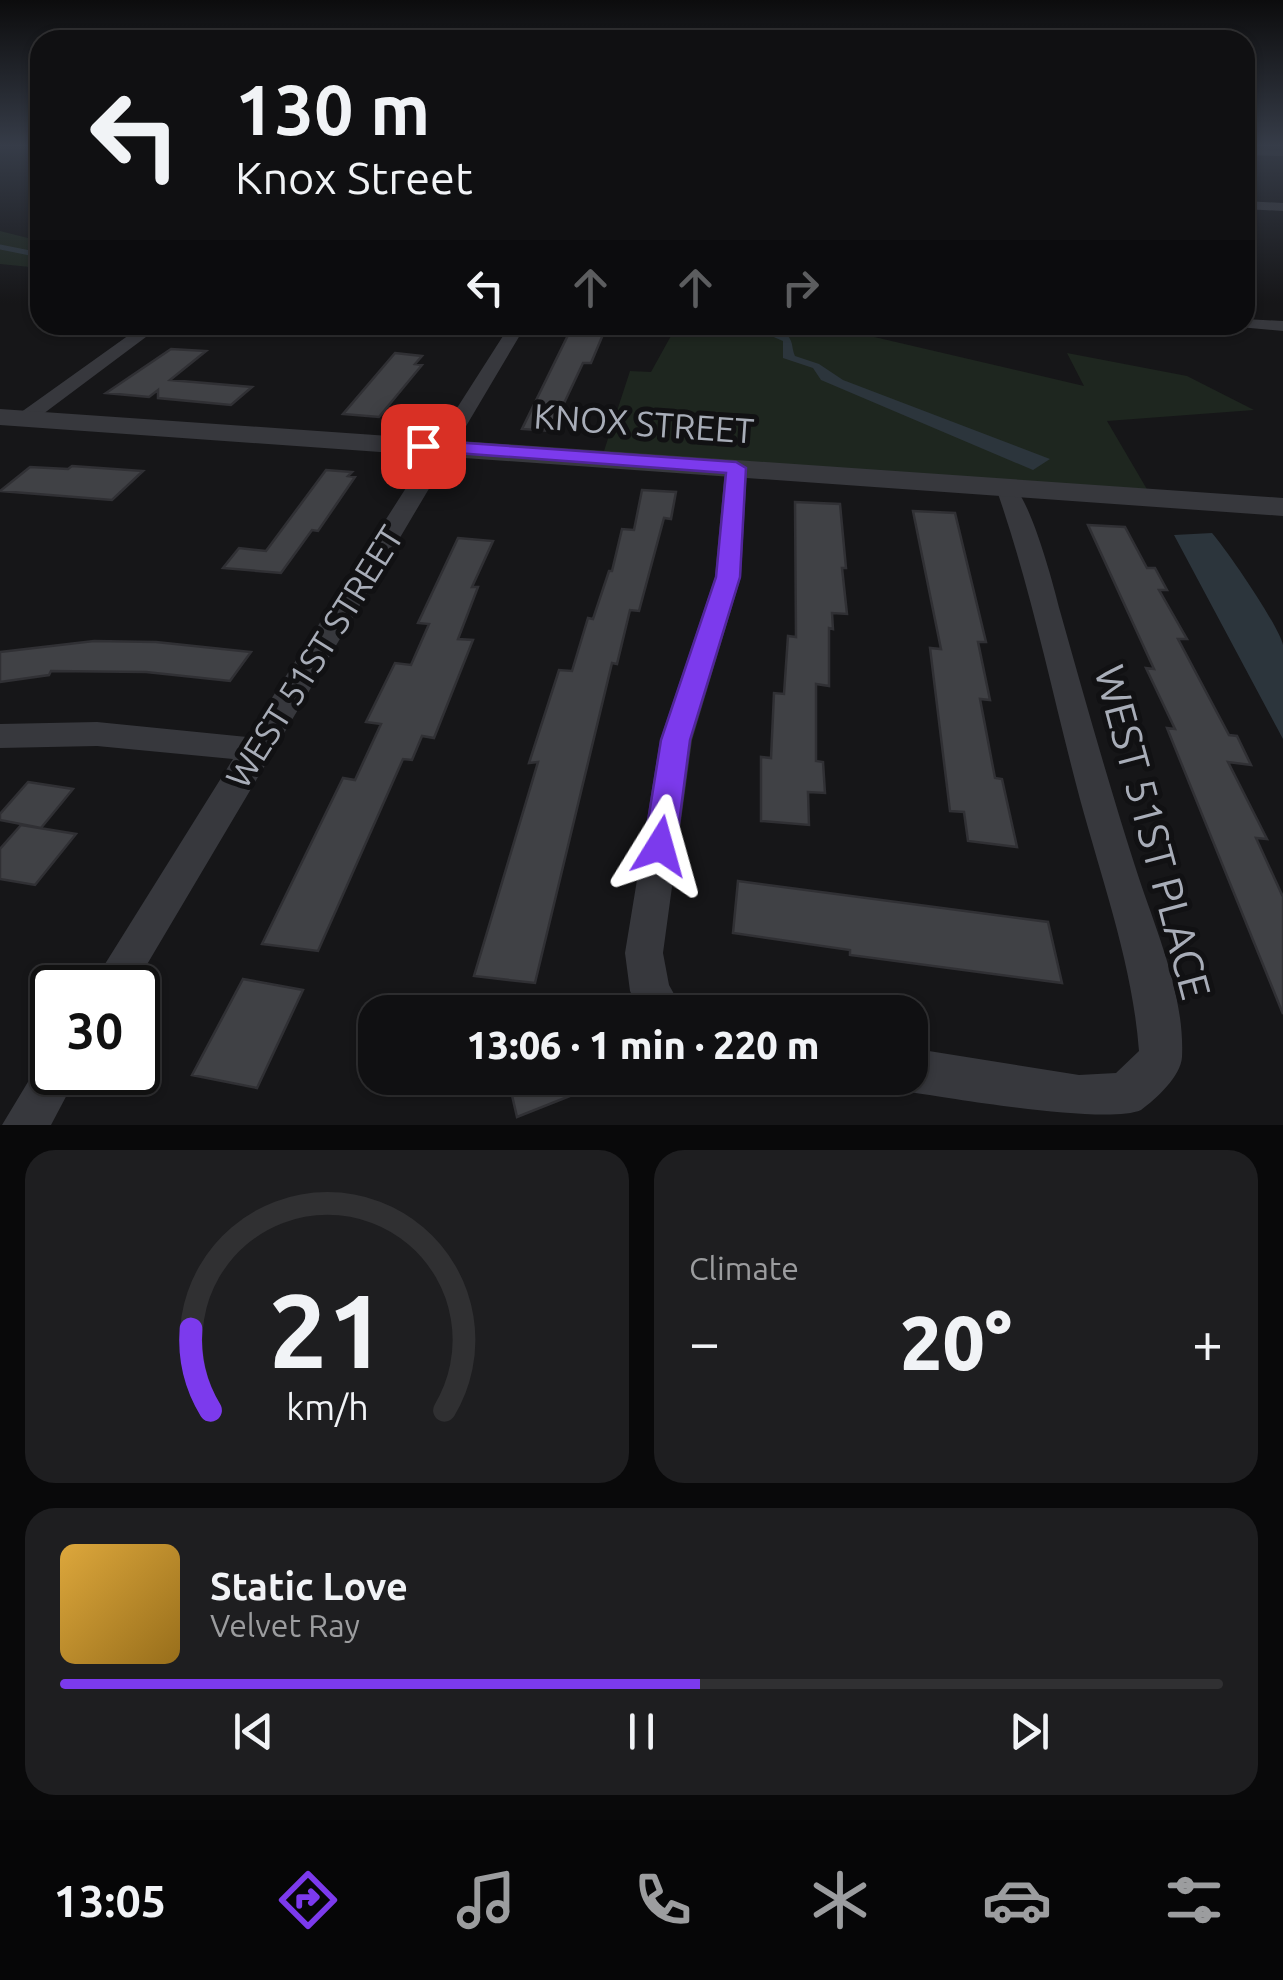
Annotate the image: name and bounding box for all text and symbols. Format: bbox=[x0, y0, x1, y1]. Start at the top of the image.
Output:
icon: left bbox=[70, 70, 200, 200]
text: 130 m bbox=[235, 70, 430, 148]
text: Knox Street bbox=[235, 152, 473, 203]
icon: left bbox=[458, 260, 513, 315]
icon: ahead bbox=[563, 260, 618, 315]
icon: ahead bbox=[668, 260, 723, 315]
icon: right bbox=[773, 260, 828, 315]
street label: KNOX STREET bbox=[533, 395, 756, 451]
pin bbox=[381, 404, 466, 489]
icon: arrive bbox=[396, 419, 451, 474]
street label: WEST 51ST STREET bbox=[217, 518, 411, 795]
street label: WEST 51ST PLACE bbox=[1086, 660, 1221, 1004]
position arrow bbox=[608, 794, 712, 898]
speed limit sign: 30 bbox=[30, 965, 160, 1095]
text: 13:06 · 1 min · 220 m bbox=[466, 1024, 820, 1066]
text: Climate bbox=[689, 1250, 799, 1286]
text: 21 bbox=[268, 1271, 386, 1388]
text: 20° bbox=[900, 1300, 1012, 1384]
text: − bbox=[689, 1311, 720, 1372]
text: + bbox=[1192, 1311, 1223, 1372]
text: km/h bbox=[286, 1387, 368, 1427]
text: Static Love bbox=[210, 1565, 408, 1607]
text: Velvet Ray bbox=[210, 1607, 360, 1643]
icon: previous bbox=[226, 1704, 281, 1759]
icon: pause bbox=[614, 1704, 669, 1759]
icon: next bbox=[1002, 1704, 1057, 1759]
icon: directions bbox=[273, 1865, 343, 1935]
icon: music bbox=[451, 1865, 521, 1935]
icon: phone bbox=[628, 1865, 698, 1935]
icon: climate bbox=[805, 1865, 875, 1935]
icon: car bbox=[982, 1865, 1052, 1935]
icon: filters bbox=[1159, 1865, 1229, 1935]
text: 13:05 bbox=[54, 1875, 166, 1926]

